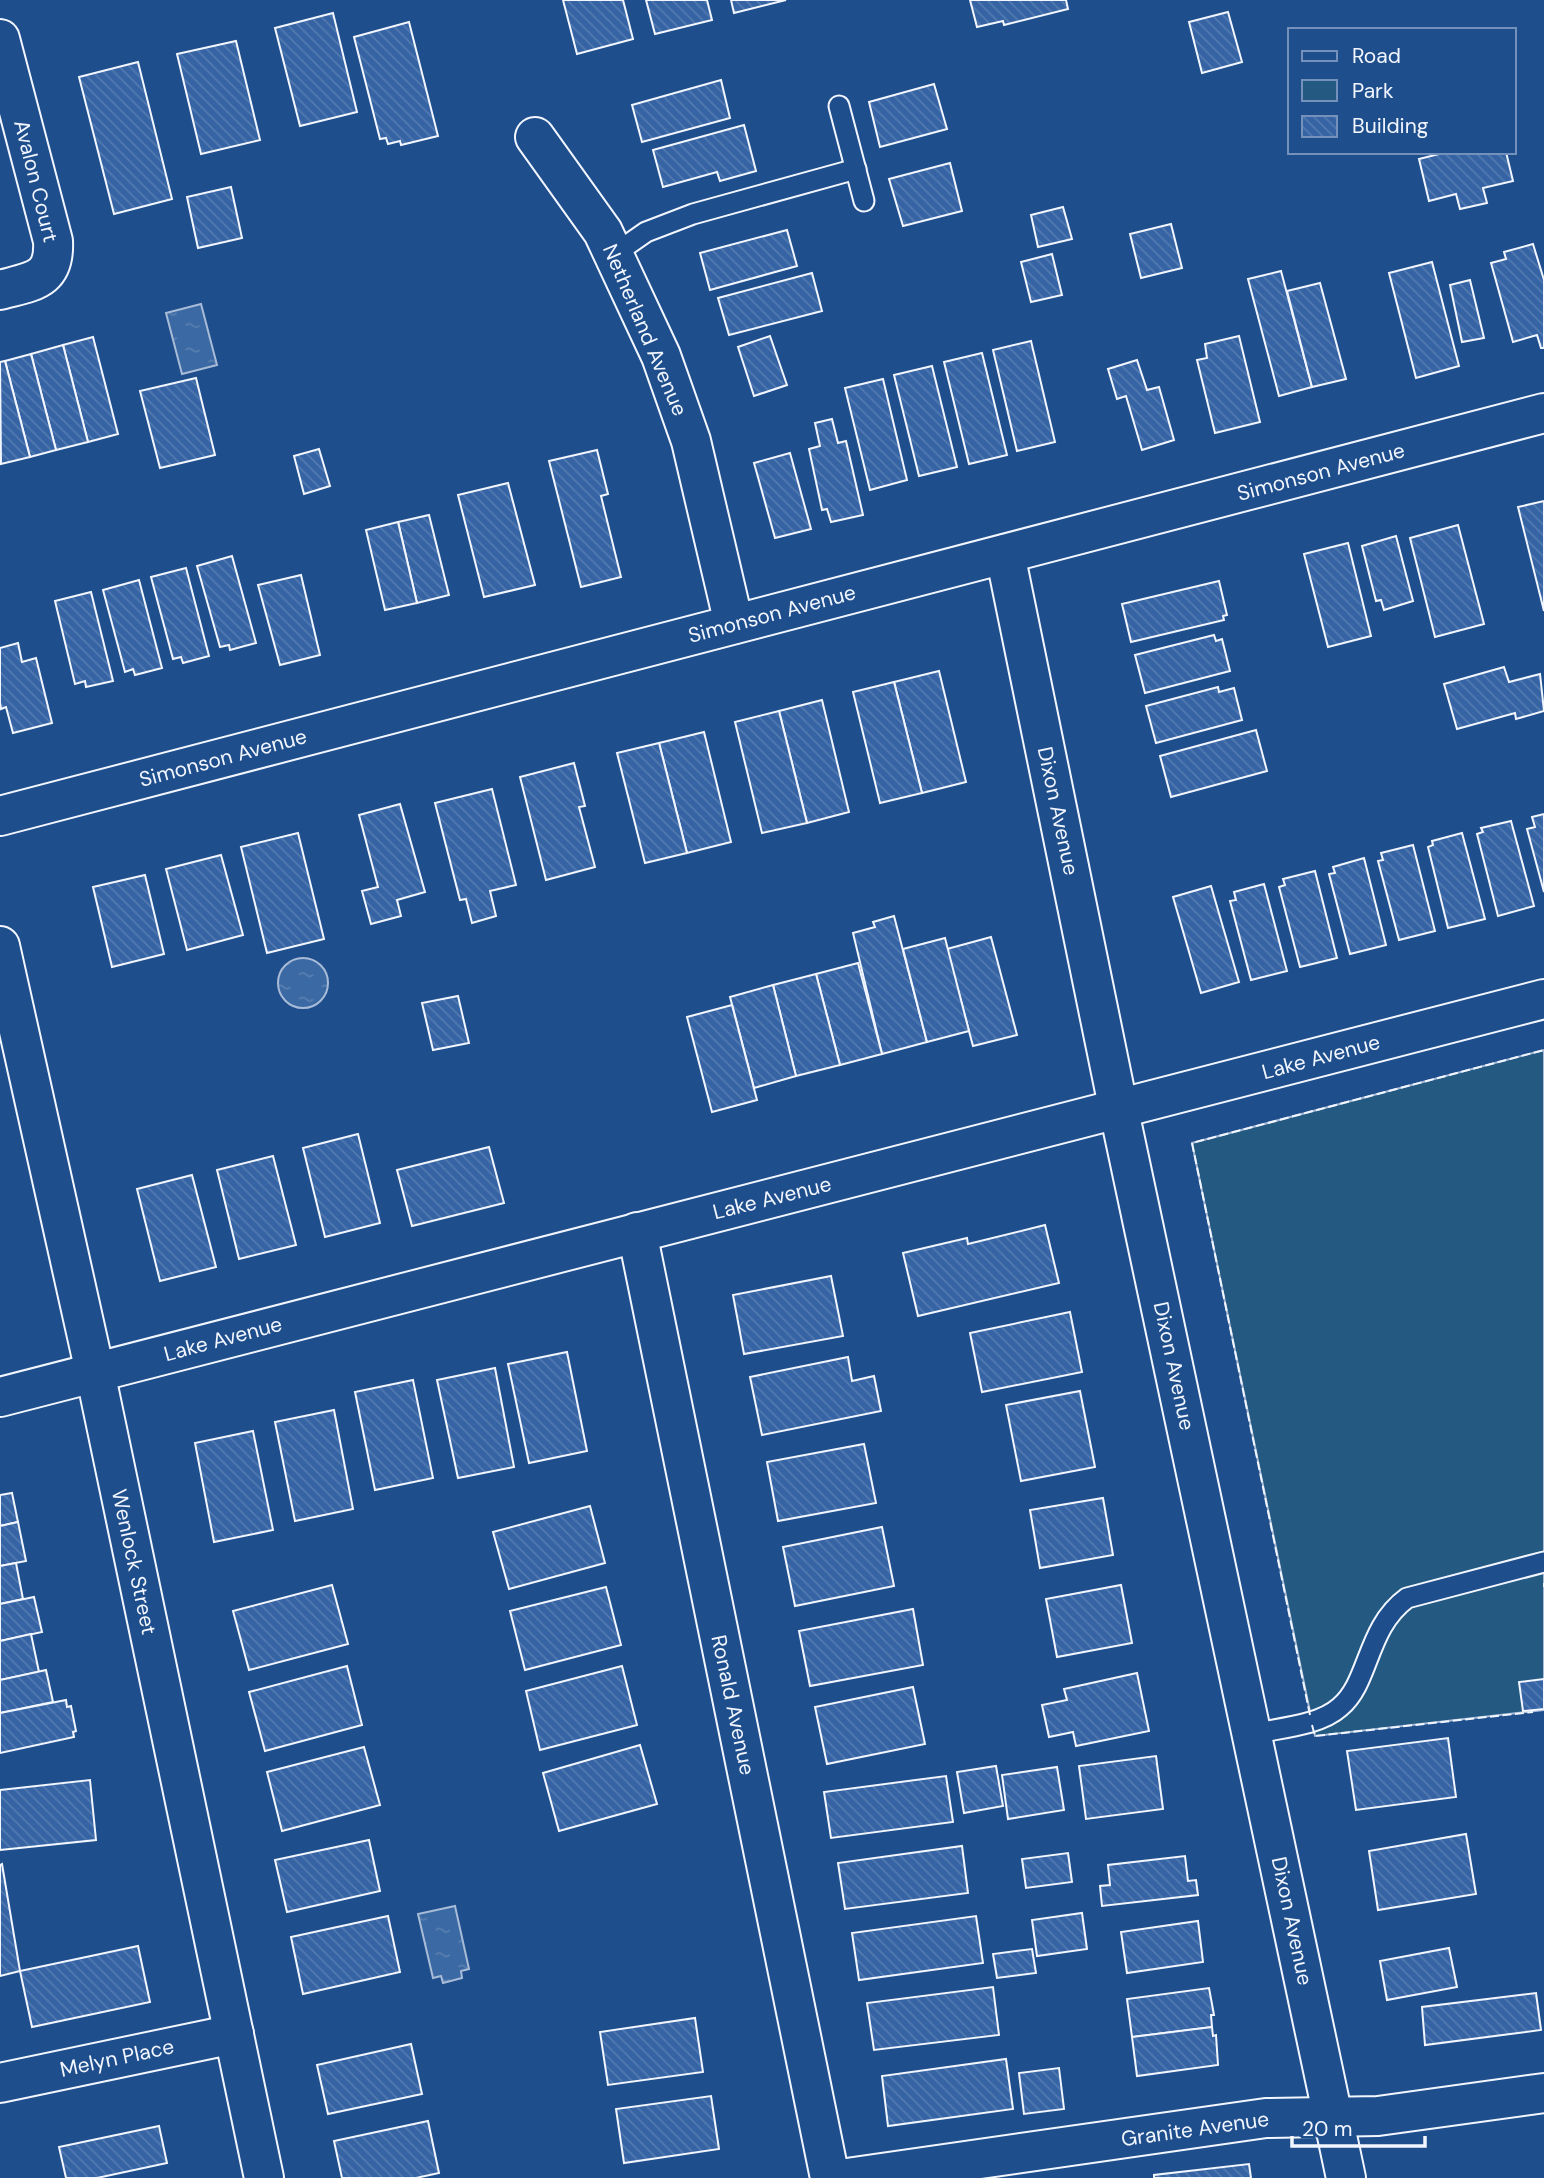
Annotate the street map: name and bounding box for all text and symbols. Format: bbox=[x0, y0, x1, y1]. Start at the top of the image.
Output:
legend bbox=[1288, 28, 1516, 154]
text: Road bbox=[1352, 42, 1401, 70]
text: Park bbox=[1352, 77, 1394, 105]
text: Building bbox=[1352, 112, 1429, 140]
street label: Avalon Court bbox=[7, 117, 65, 245]
street label: Netherland Avenue bbox=[596, 240, 694, 420]
street label: Simonson Avenue bbox=[1234, 436, 1408, 508]
street label: Simonson Avenue bbox=[685, 578, 859, 650]
street label: Simonson Avenue bbox=[136, 722, 310, 794]
street label: Dixon Avenue bbox=[1031, 744, 1085, 878]
street label: Lake Avenue bbox=[1259, 1028, 1383, 1086]
street label: Lake Avenue bbox=[710, 1170, 834, 1226]
street label: Dixon Avenue bbox=[1147, 1299, 1201, 1433]
street label: Lake Avenue bbox=[161, 1310, 285, 1368]
street label: Wenlock Street bbox=[105, 1487, 163, 1637]
street label: Ronald Avenue bbox=[704, 1632, 762, 1778]
street label: Dixon Avenue bbox=[1265, 1854, 1319, 1988]
street label: Melyn Place bbox=[57, 2032, 177, 2084]
scale bar bbox=[1292, 2104, 1425, 2148]
street label: Granite Avenue bbox=[1119, 2105, 1271, 2153]
text: 20 m bbox=[1302, 2115, 1353, 2143]

